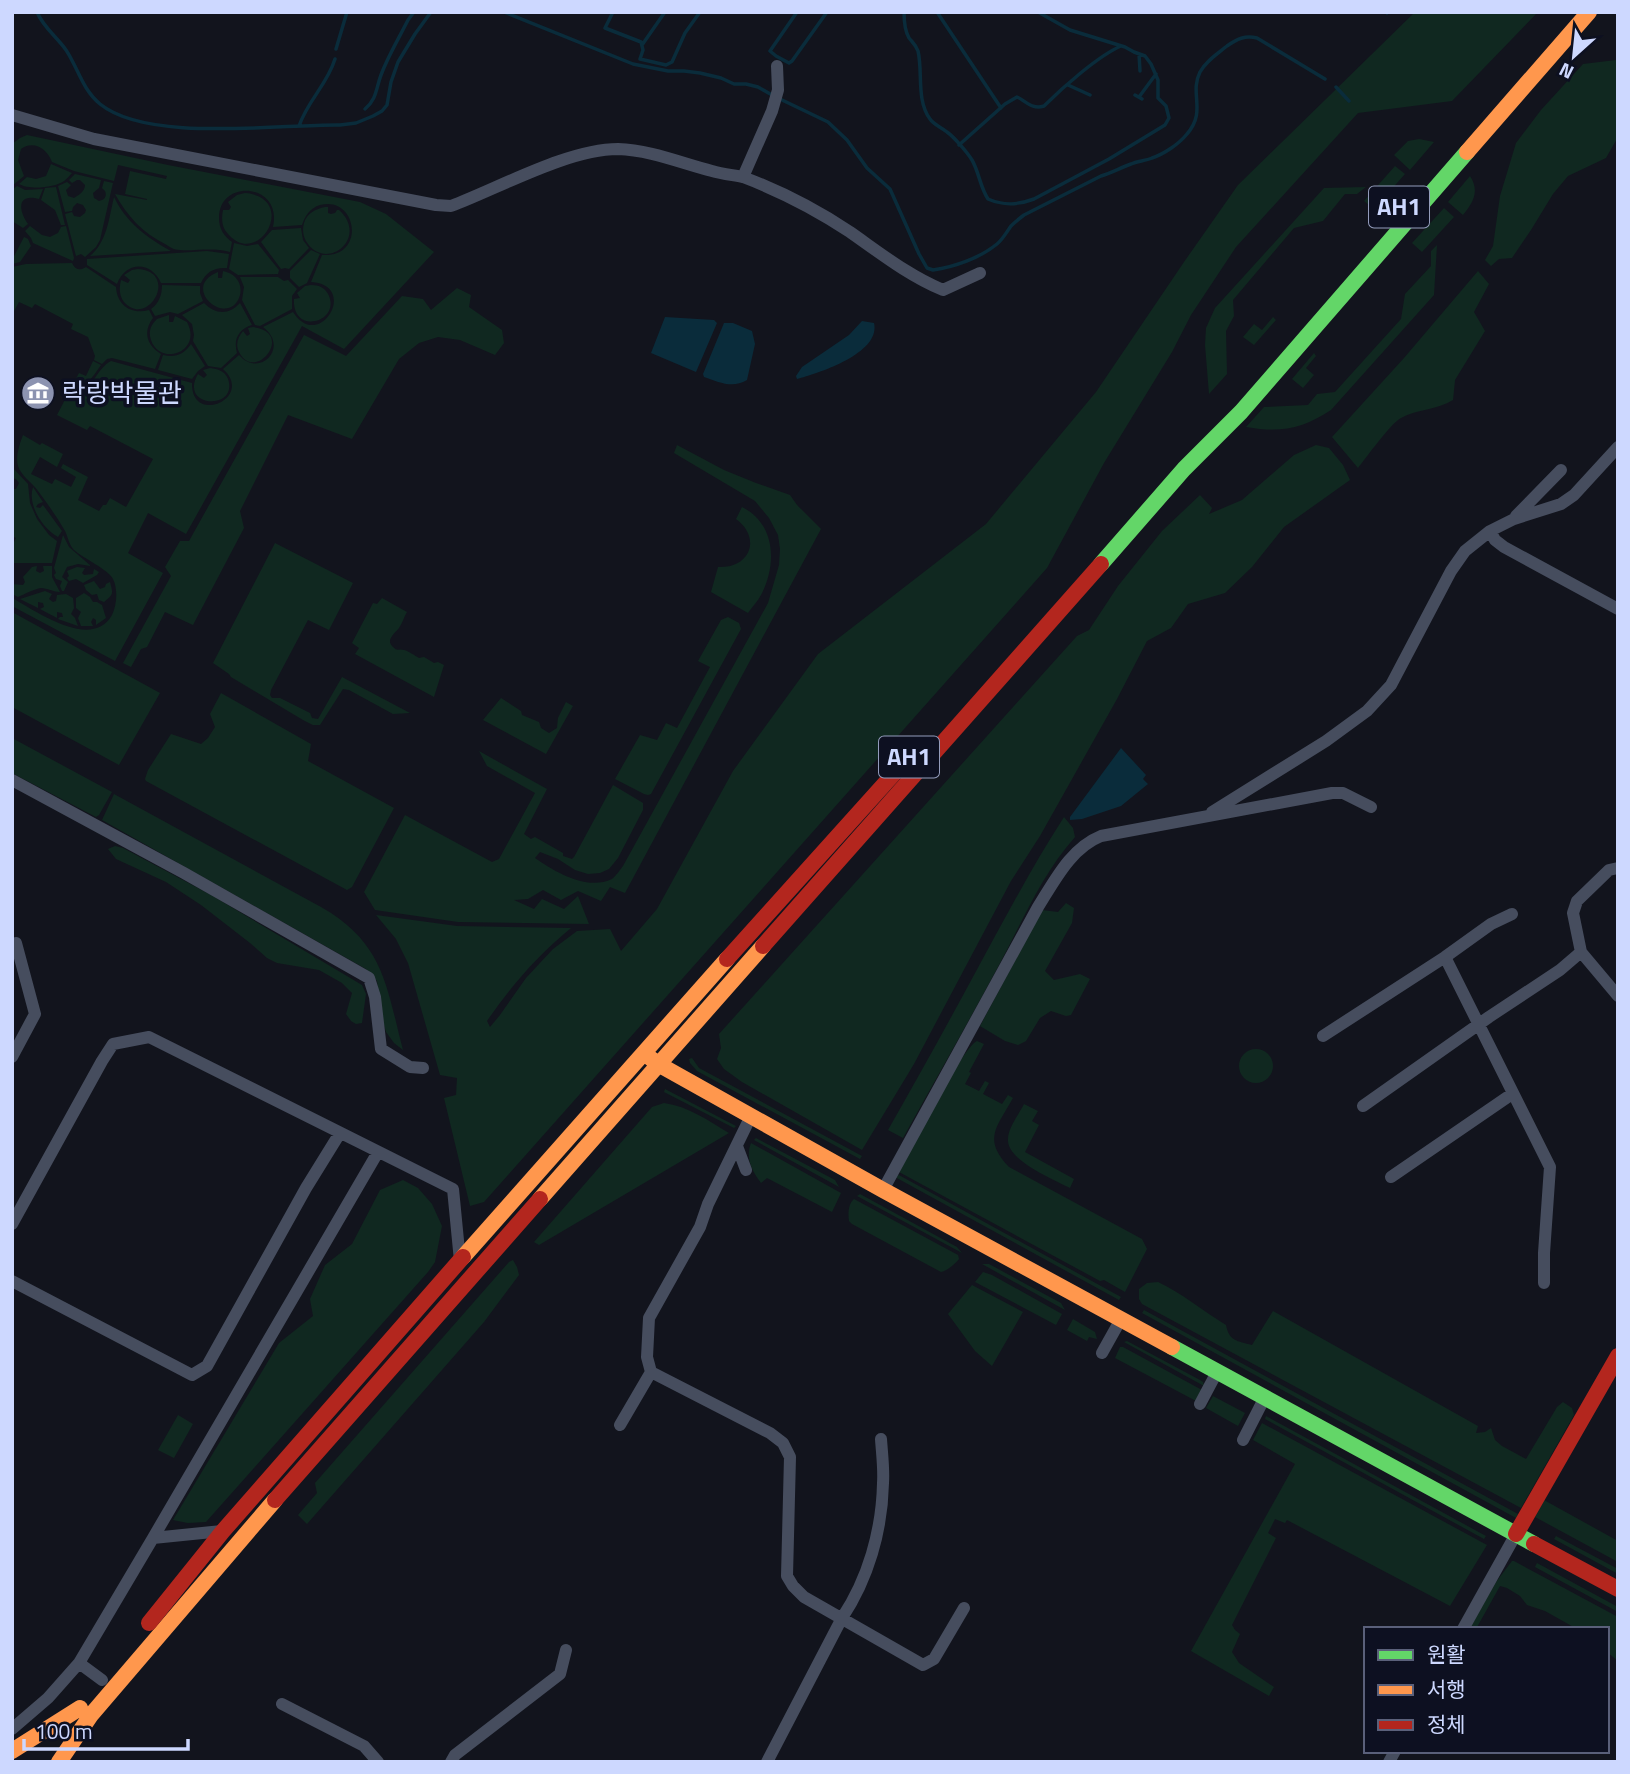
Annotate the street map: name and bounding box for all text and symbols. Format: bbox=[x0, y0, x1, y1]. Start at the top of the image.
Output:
north arrow bbox=[1539, 21, 1609, 91]
text: N bbox=[1554, 56, 1579, 88]
road number: AH1 bbox=[1369, 187, 1429, 228]
place label: 락랑박물관 bbox=[62, 373, 182, 412]
museum icon: 락랑박물관 bbox=[19, 374, 57, 412]
road number: AH1 bbox=[879, 736, 939, 778]
legend bbox=[1364, 1627, 1609, 1753]
text: 원활 bbox=[1427, 1638, 1466, 1670]
text: 서행 bbox=[1427, 1673, 1466, 1705]
scale bar bbox=[24, 1708, 189, 1752]
text: 정체 bbox=[1427, 1708, 1466, 1740]
text: 100 m bbox=[35, 1715, 92, 1747]

